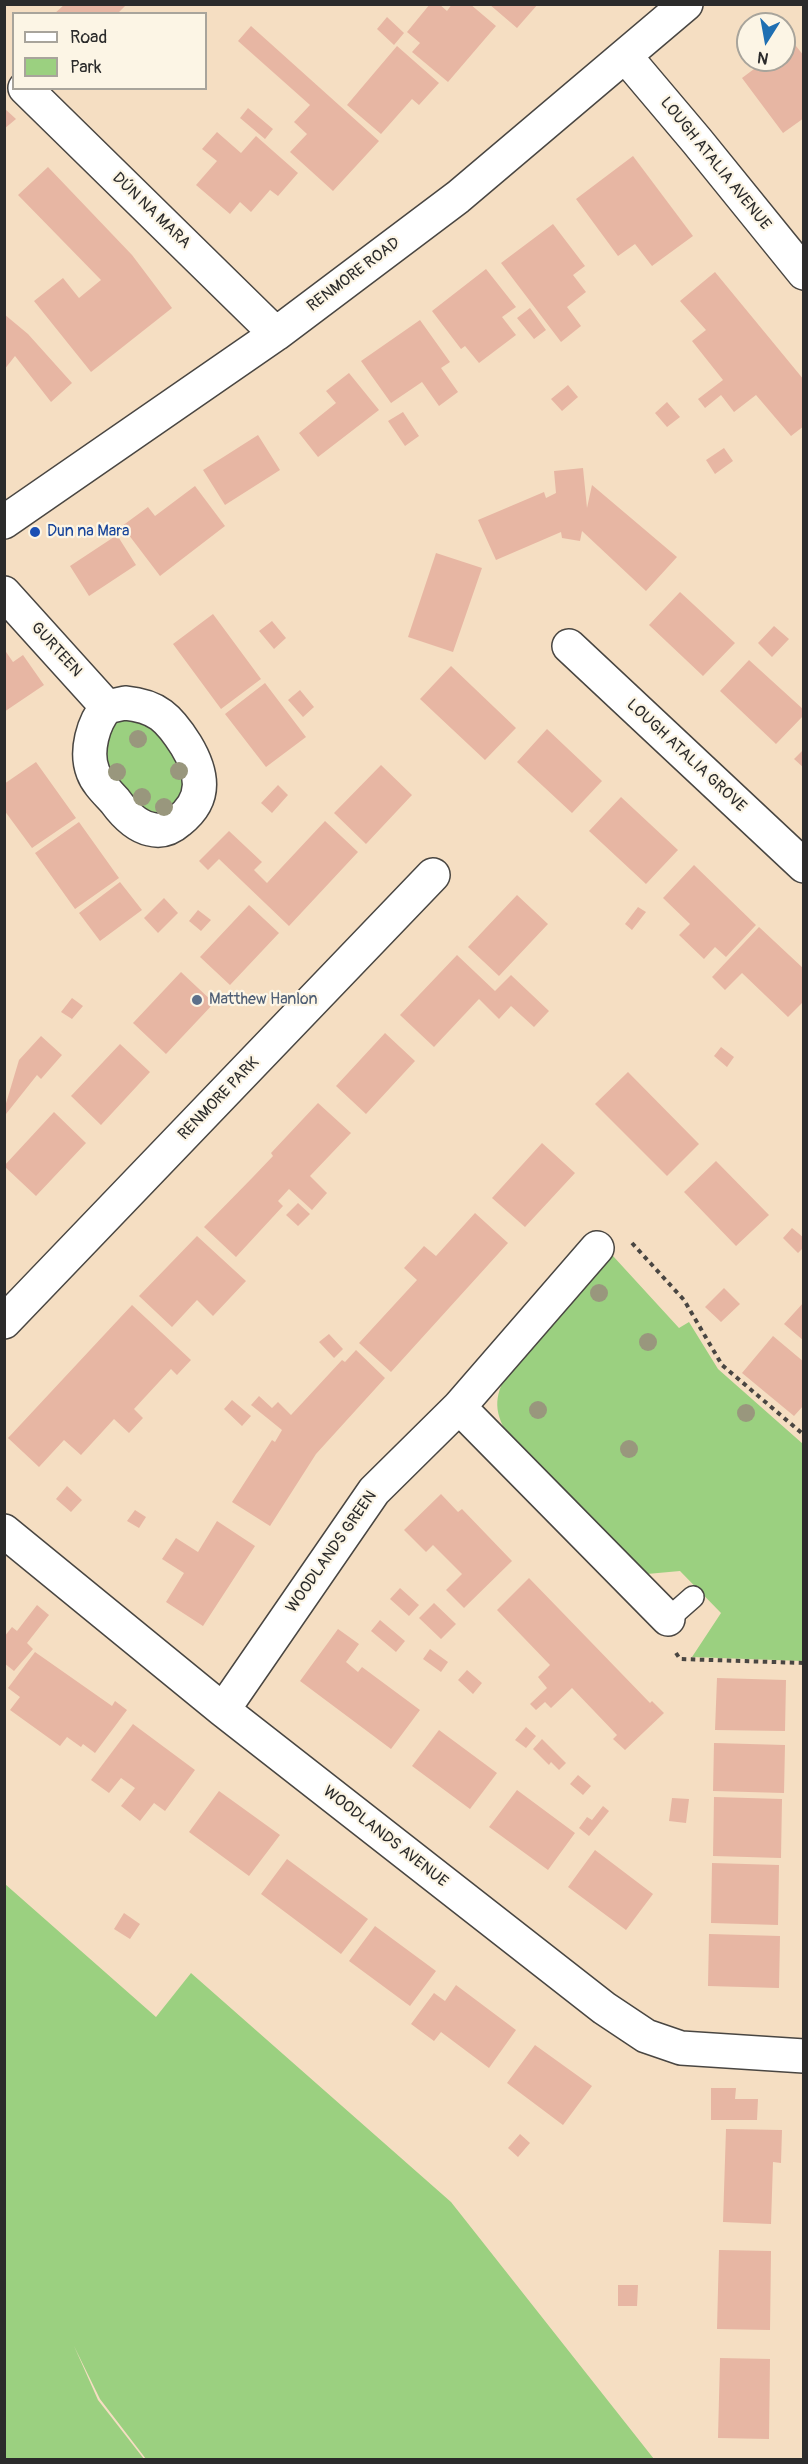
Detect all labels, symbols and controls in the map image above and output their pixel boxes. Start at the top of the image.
legend [12,12,207,90]
north arrow [736,12,796,72]
text: Road [70,26,107,49]
text: N [756,47,770,69]
text: Park [70,56,102,79]
street label: LOUGH ATALIA AVENUE [656,94,774,234]
street label: DÚN NA MARA [108,169,194,253]
street label: RENMORE ROAD [304,234,404,316]
place label: Dun na Mara [47,522,129,542]
marker: Dun na Mara [28,525,42,539]
street label: GURTEEN [26,619,86,681]
street label: LOUGH ATALIA GROVE [622,695,750,817]
place label: Matthew Hanlon [209,990,317,1010]
marker: Matthew Hanlon [190,993,204,1007]
street label: RENMORE PARK [175,1054,263,1144]
street label: WOODLANDS GREEN [283,1487,381,1617]
street label: WOODLANDS AVENUE [319,1782,451,1892]

